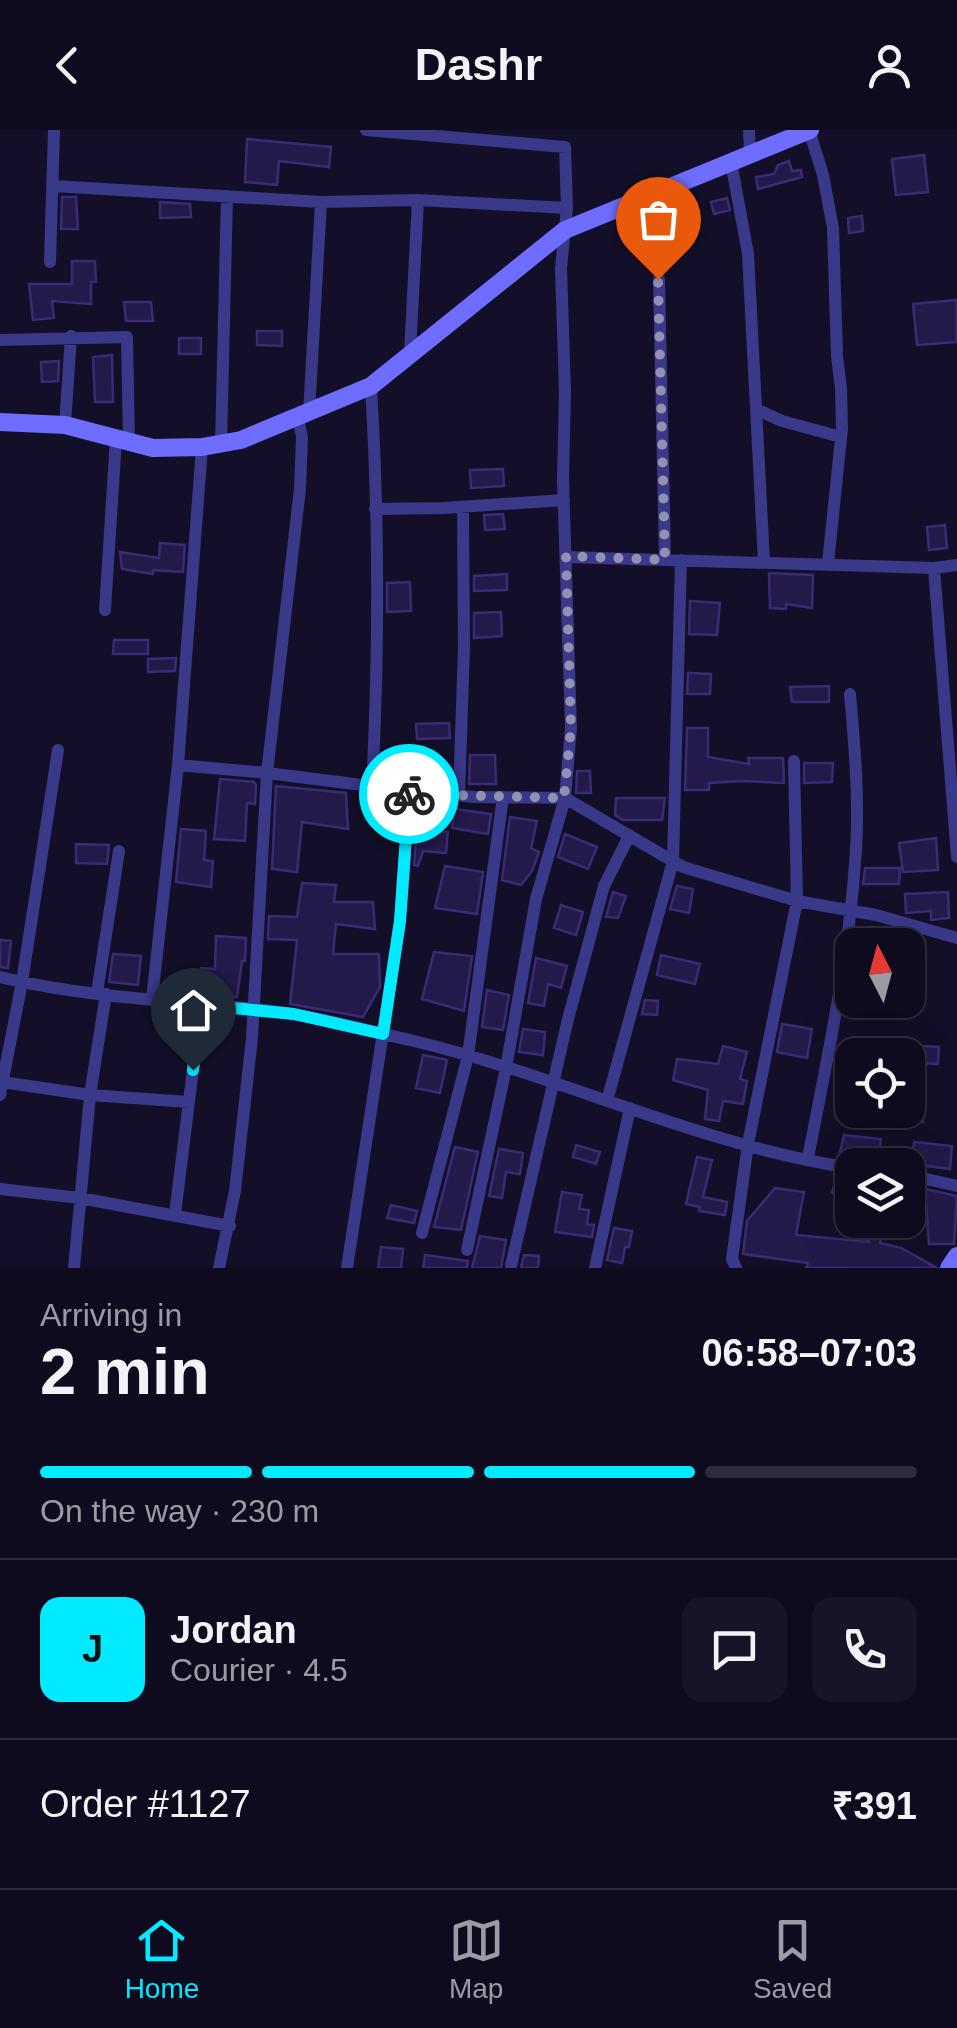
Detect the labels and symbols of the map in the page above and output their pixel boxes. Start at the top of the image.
pin [616,177,701,280]
courier [359,744,459,844]
north arrow [835,928,925,1018]
pin [151,968,236,1071]

